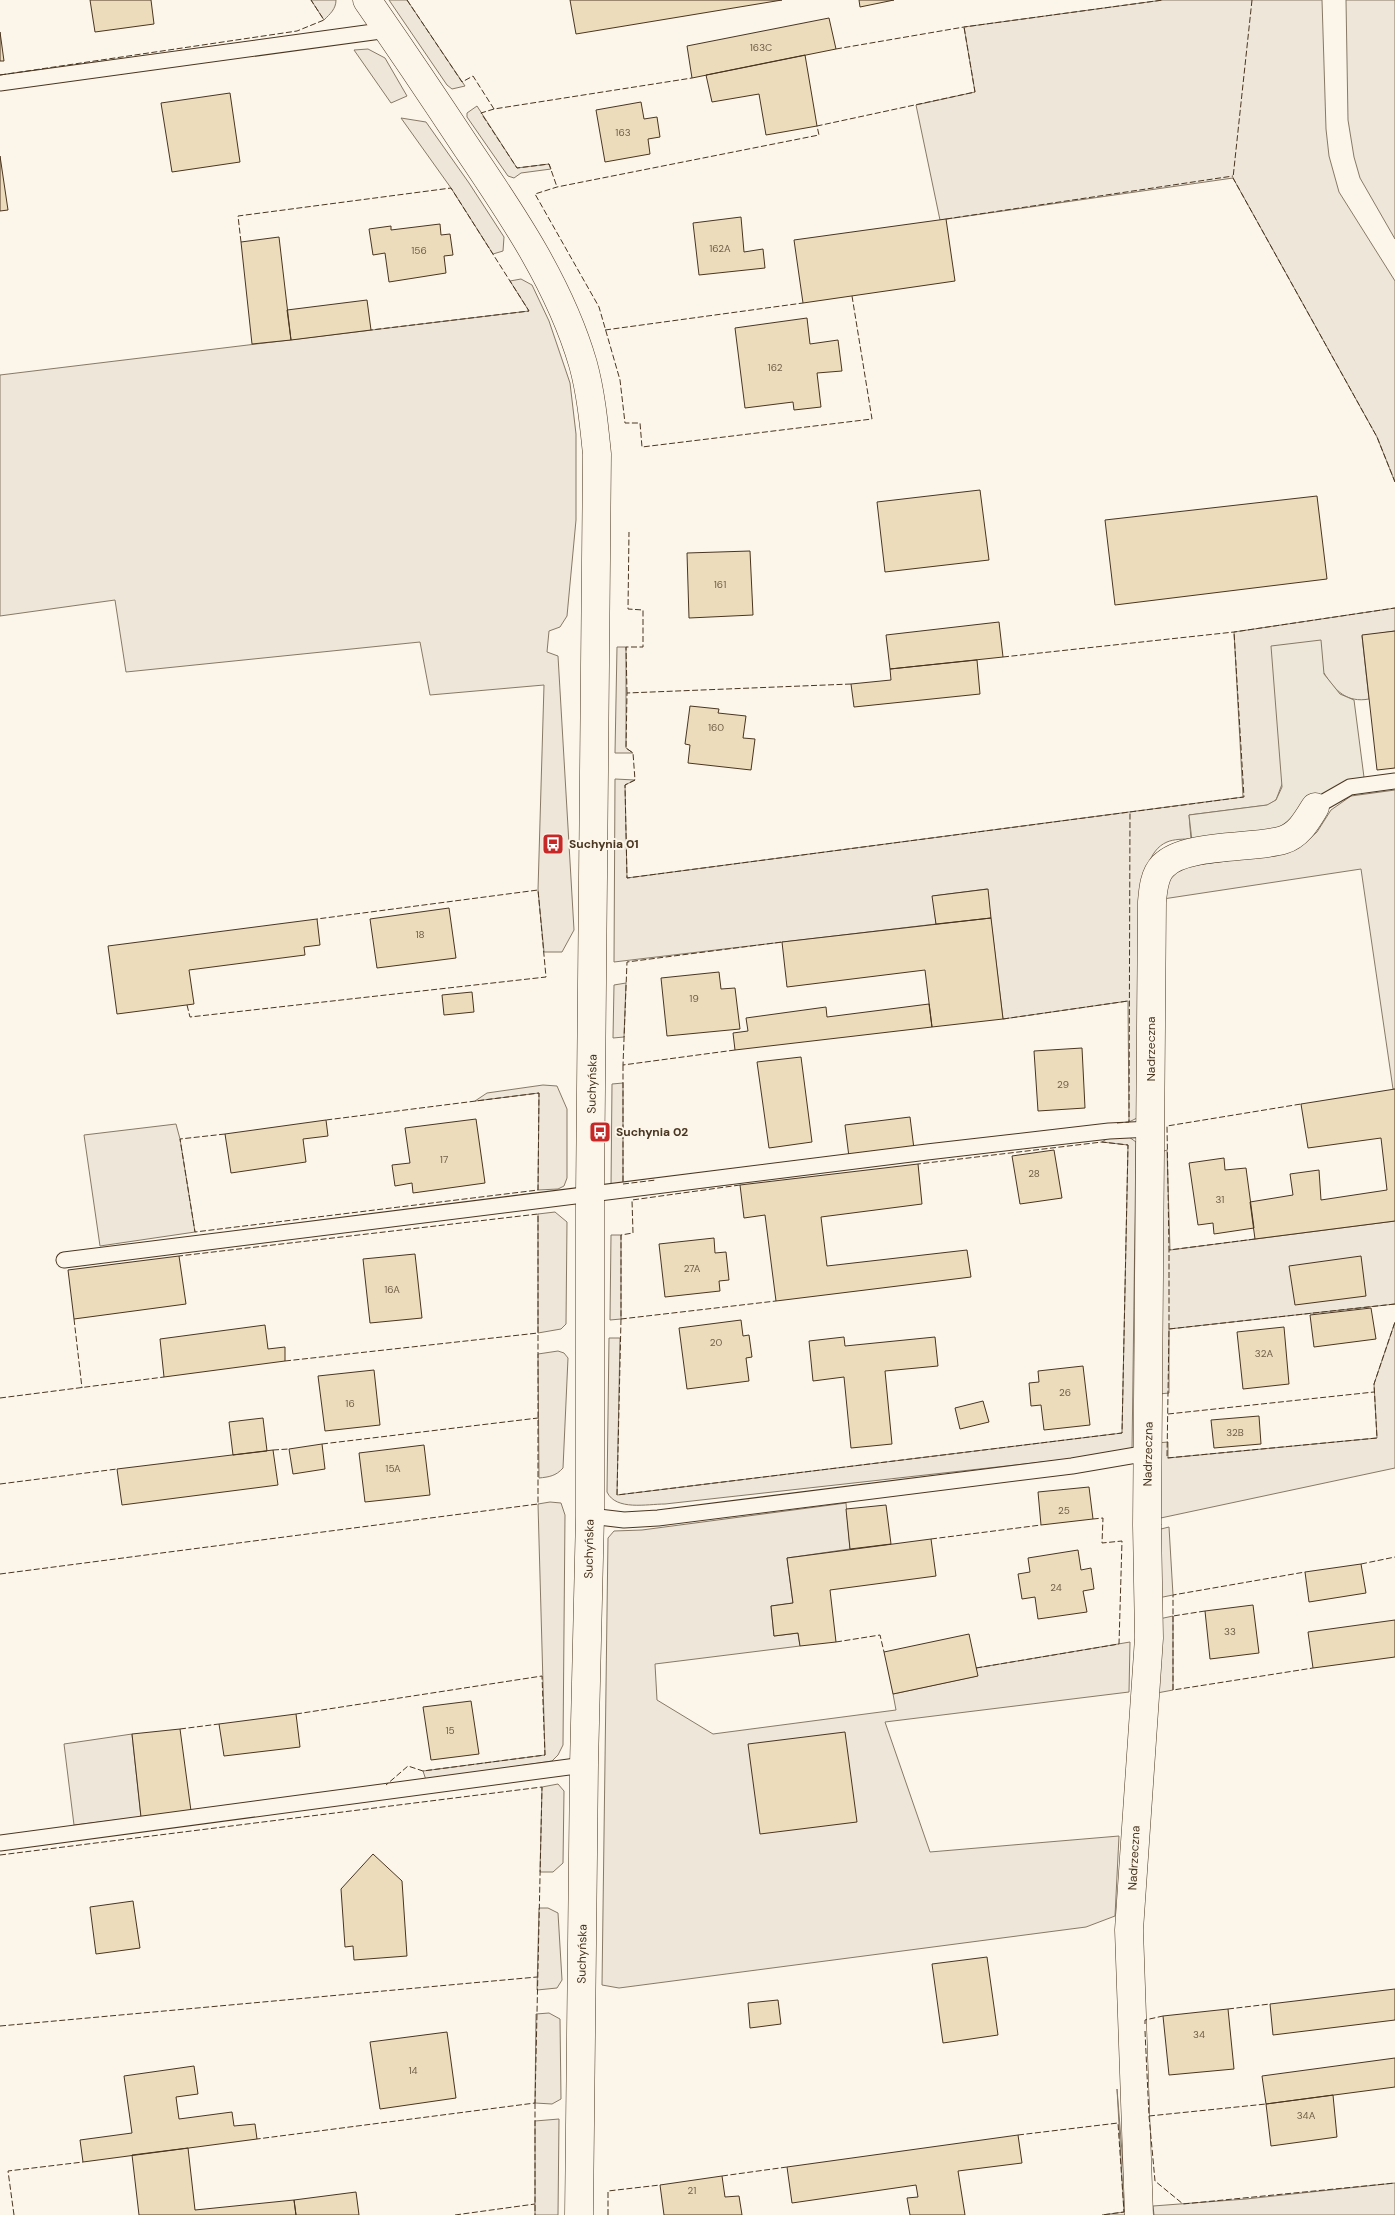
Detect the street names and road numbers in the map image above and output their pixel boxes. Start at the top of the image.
street label: Nadrzeczna [1143,1017,1159,1081]
street label: Suchyńska [583,1054,601,1114]
street label: Nadrzeczna [1139,1421,1157,1487]
street label: Suchyńska [580,1519,598,1579]
street label: Nadrzeczna [1124,1825,1144,1891]
street label: Suchyńska [573,1924,591,1984]

